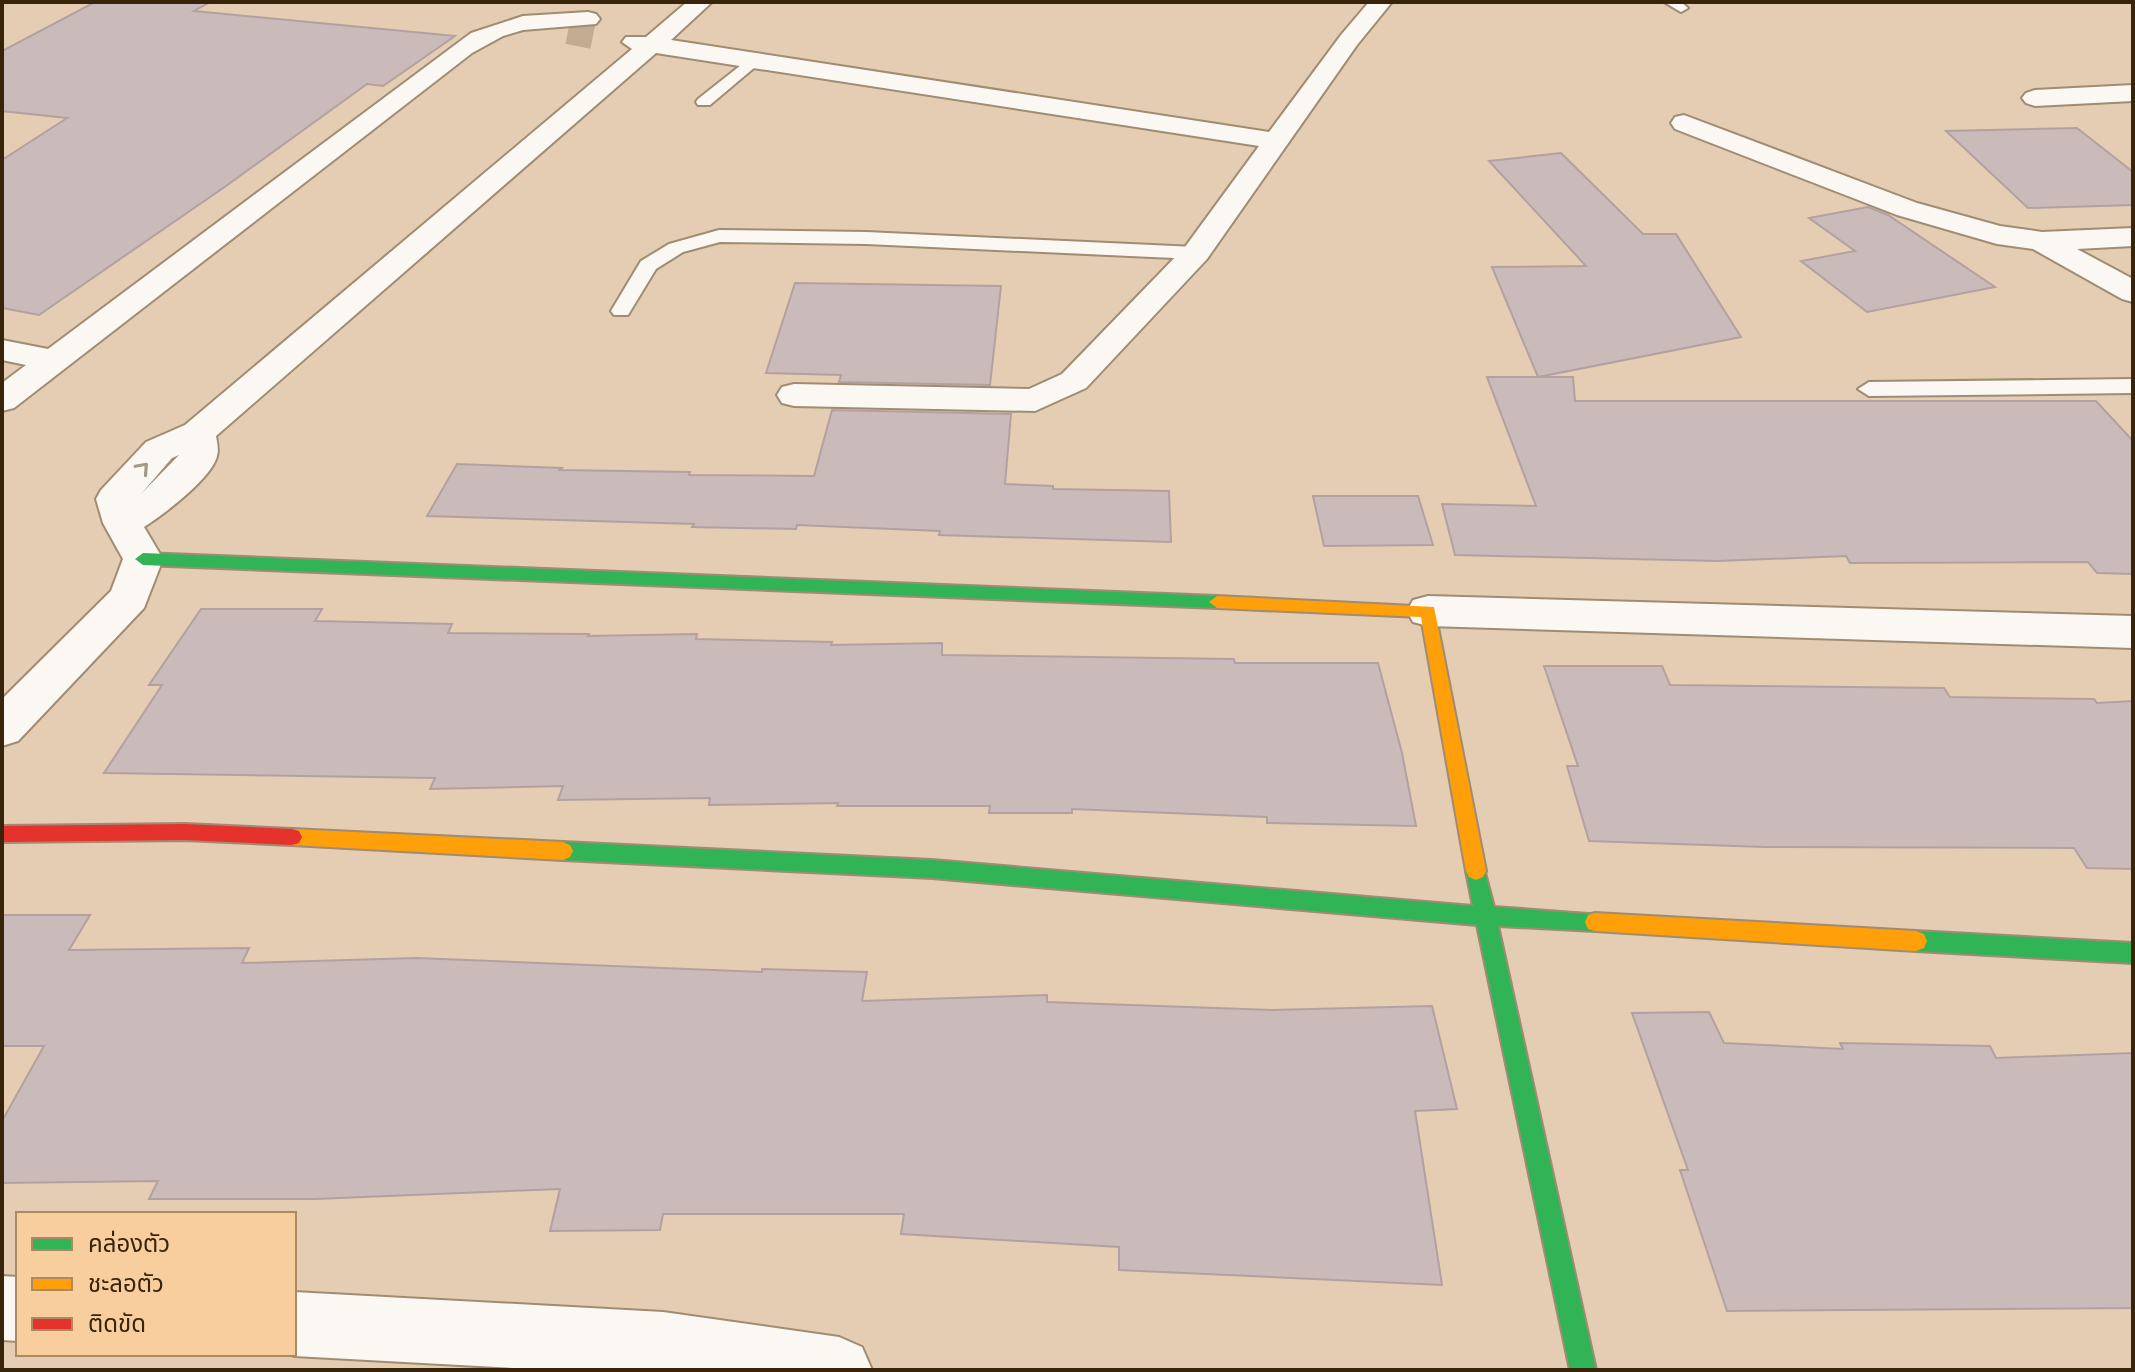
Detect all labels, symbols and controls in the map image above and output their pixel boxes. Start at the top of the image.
one-way arrow [134,463,148,477]
legend [16,1212,296,1356]
text: คล่องตัว [88,1228,170,1259]
text: ชะลอตัว [88,1268,164,1299]
text: ติดขัด [88,1308,146,1339]

